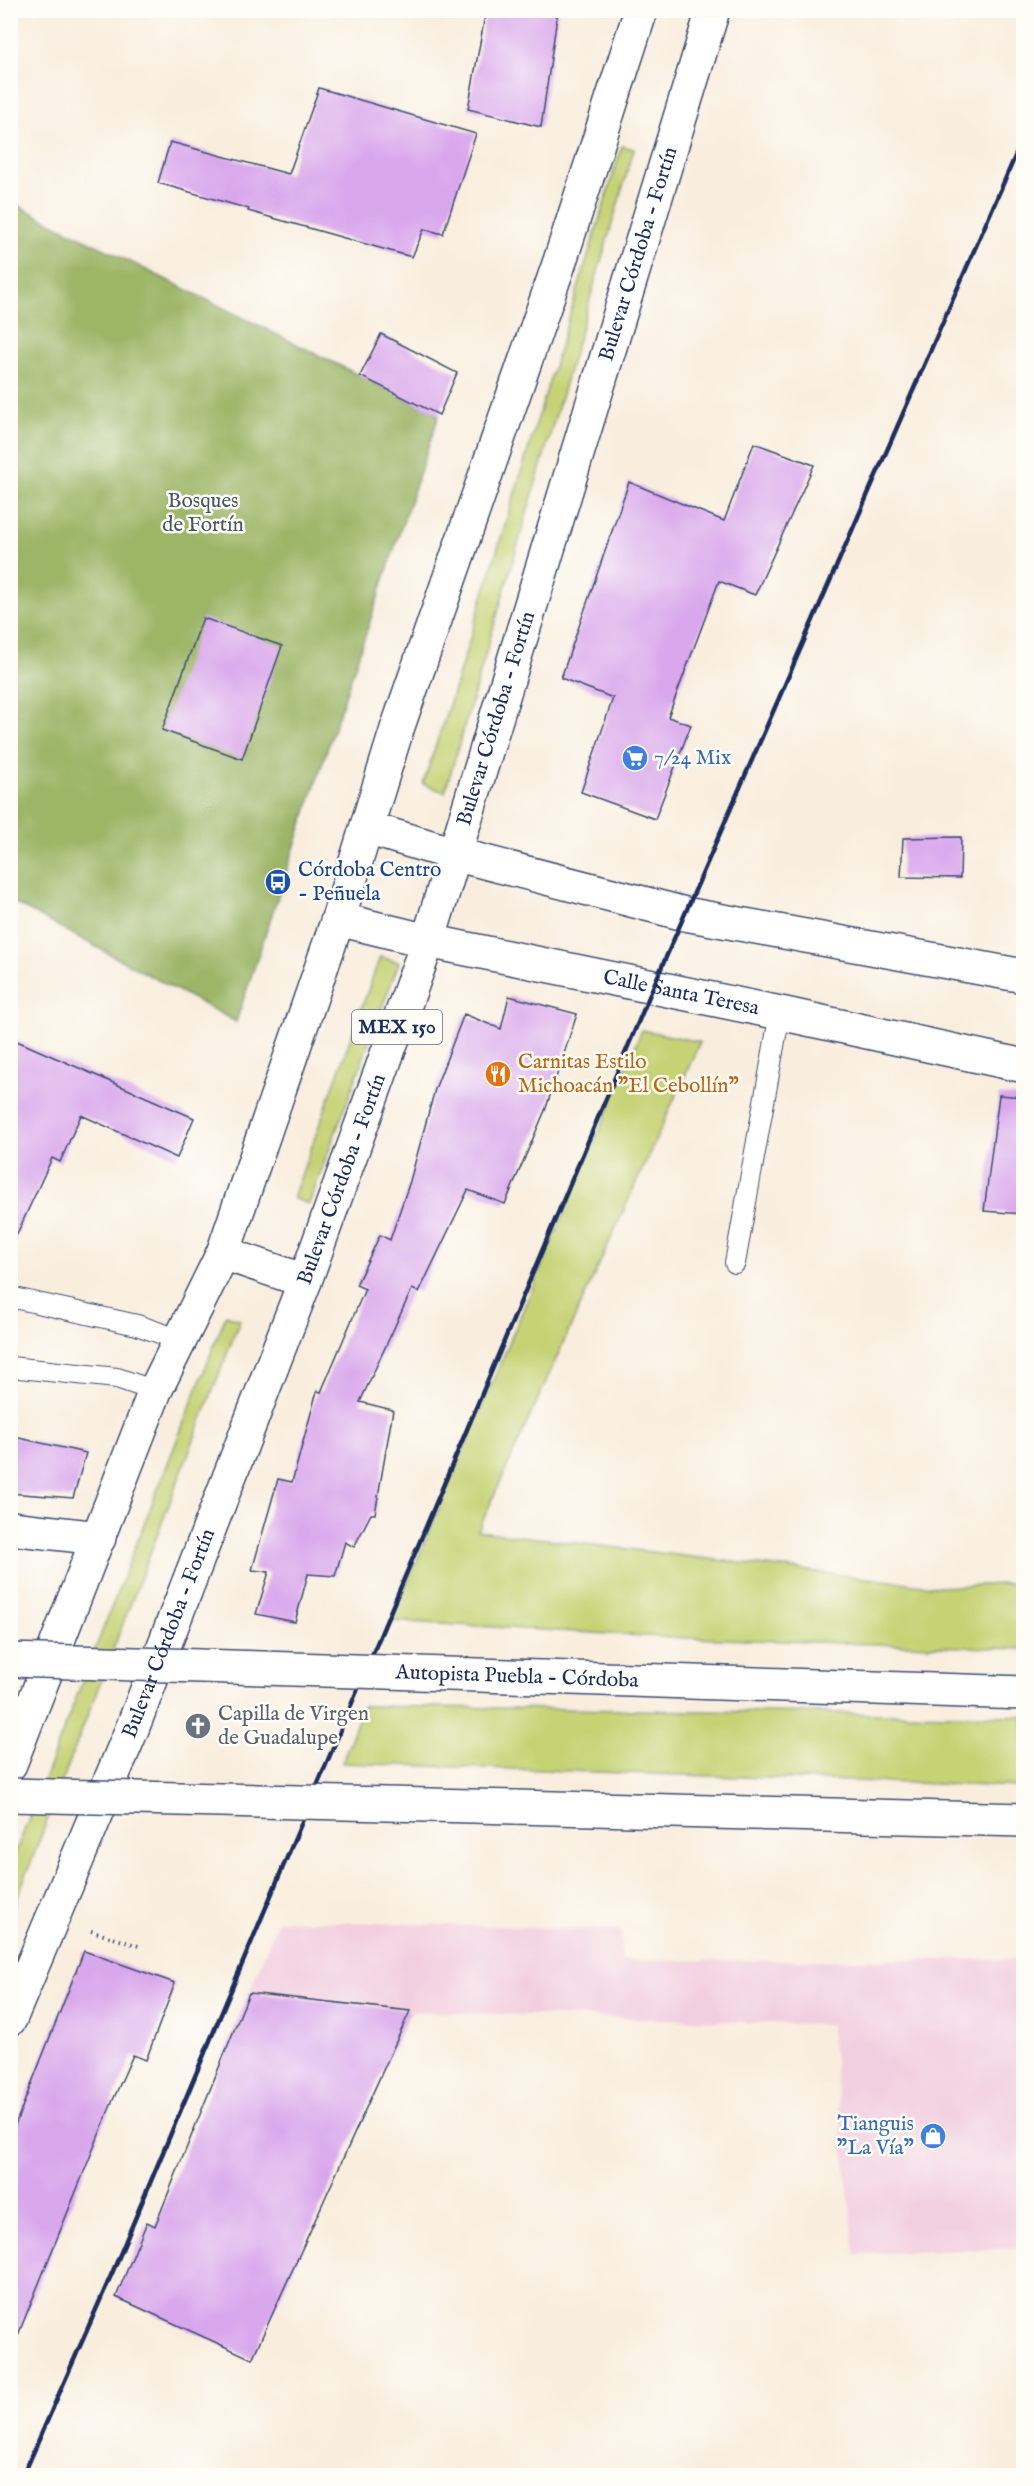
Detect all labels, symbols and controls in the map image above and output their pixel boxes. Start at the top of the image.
street label: Bulevar Córdoba - Fortín [593,143,684,364]
park label: Bosques de Fortín [162,488,244,539]
street label: Bulevar Córdoba - Fortín [451,608,542,829]
supermarket icon: 7/24 Mix [620,743,650,773]
place label: 7/24 Mix [654,745,731,772]
place label: Córdoba Centro - Peñuela [298,857,441,908]
bus stop icon: Córdoba Centro - Peñuela [263,867,293,897]
street label: Calle Santa Teresa [601,964,762,1022]
road number: MEX 150 [352,1010,442,1044]
place label: Carnitas Estilo Michoacán "El Cebollín" [518,1049,739,1100]
restaurant icon: Carnitas Estilo Michoacán "El Cebollín" [483,1059,513,1089]
street label: Bulevar Córdoba - Fortín [291,1070,392,1289]
street label: Bulevar Córdoba - Fortín [116,1525,222,1743]
street label: Autopista Puebla - Córdoba [394,1659,640,1695]
place label: Capilla de Virgen de Guadalupe [218,1701,369,1752]
church icon: Capilla de Virgen de Guadalupe [183,1711,213,1741]
place label: Tianguis "La Vía" [837,2111,914,2162]
shop icon: Tianguis "La Vía" [918,2121,948,2151]

